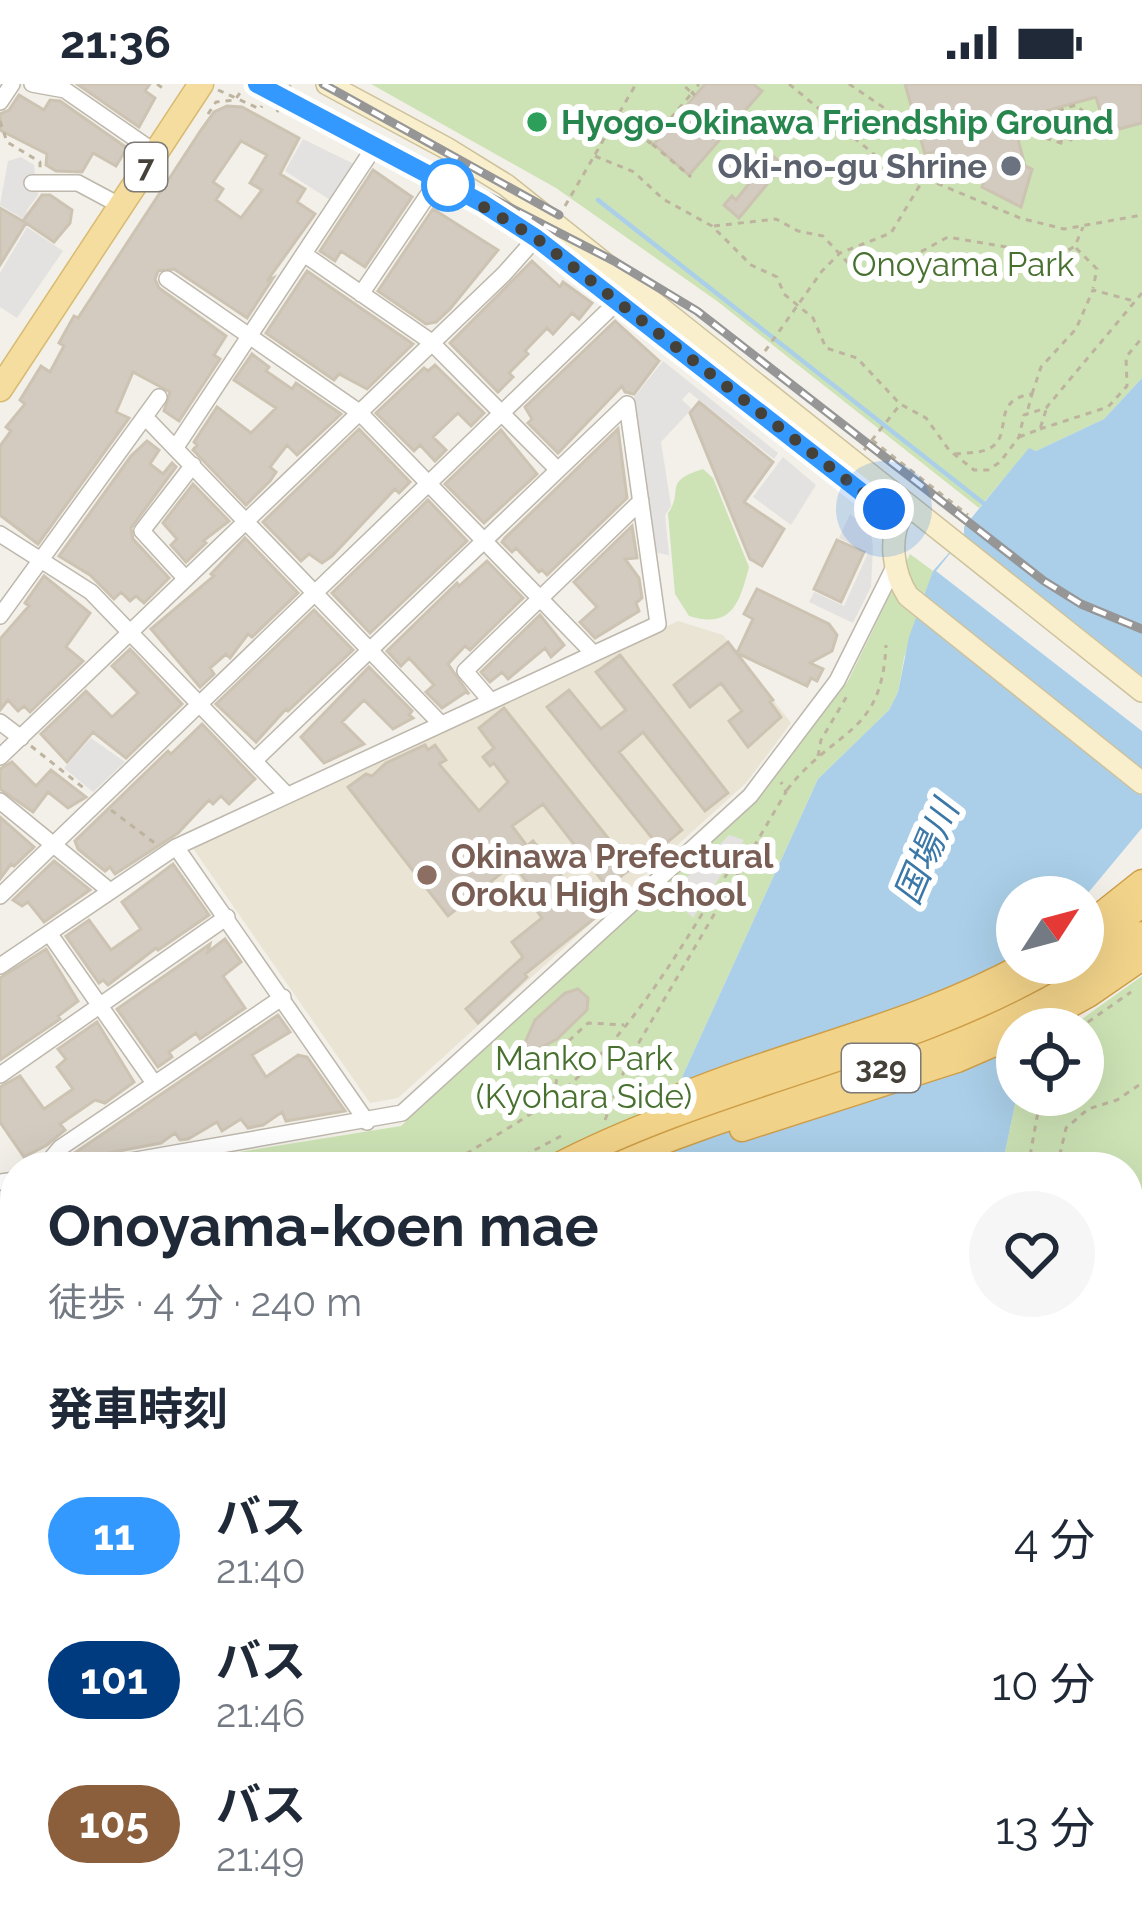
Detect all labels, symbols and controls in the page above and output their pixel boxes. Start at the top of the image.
text: 21:36 [60,16,171,69]
place label: Hyogo-Okinawa Friendship Ground [561,103,1114,142]
marker: Hyogo-Okinawa Friendship Ground [524,109,550,135]
road number: 7 [125,143,167,191]
place label: Oki-no-gu Shrine [717,147,987,186]
marker: Oki-no-gu Shrine [998,153,1024,179]
unlabelled marker [423,160,473,210]
park label: Onoyama Park [852,245,1075,284]
your location [854,479,914,539]
water label: 国場川 [886,790,968,910]
place label: Okinawa Prefectural Oroku High School [451,837,774,914]
marker: Okinawa Prefectural Oroku High School [414,862,440,888]
north arrow [996,876,1104,984]
map controls [996,876,1104,1116]
button: locate [996,1008,1104,1116]
park label: Manko Park (Kyohara Side) [476,1039,692,1116]
road number: 329 [842,1044,920,1092]
button: heart [969,1191,1095,1317]
text: Onoyama-koen mae [48,1192,599,1259]
text: 徒歩 · 4 分 · 240 m [48,1279,362,1325]
text: 発車時刻 [48,1383,228,1436]
text: バス [216,1491,306,1544]
text: 11 [93,1511,135,1560]
text: 4 分 [1014,1514,1095,1567]
text: 21:40 [216,1546,306,1592]
text: バス [216,1635,306,1688]
text: 101 [80,1655,148,1704]
text: 10 分 [992,1658,1095,1711]
text: 21:46 [216,1690,305,1736]
text: バス [216,1779,306,1832]
text: 105 [79,1799,149,1848]
text: 13 分 [995,1802,1095,1855]
text: 21:49 [216,1834,305,1880]

